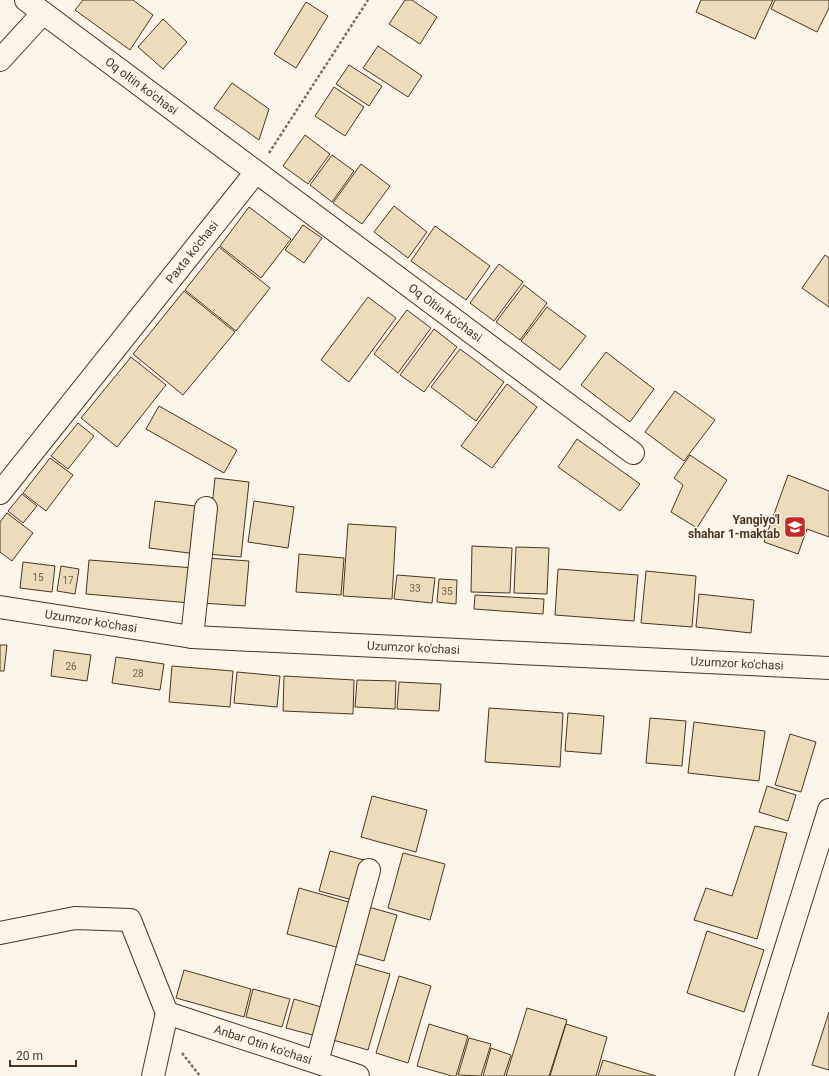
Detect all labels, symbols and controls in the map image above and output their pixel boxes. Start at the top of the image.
street label: Oq oltin ko'chasi [102,55,180,118]
street label: Paxta ko'chasi [163,218,221,286]
street label: Oq Oltin ko'chasi [406,281,485,345]
place label: Yangiyo'l shahar 1-maktab [688,513,780,541]
school or university icon: Yangiyo'l shahar 1-maktab [782,514,808,540]
house number: 15 [32,572,44,583]
house number: 17 [62,575,74,586]
house number: 33 [409,583,421,594]
house number: 35 [441,586,453,597]
street label: Uzumzor ko'chasi [44,607,138,635]
street label: Uzumzor ko'chasi [367,639,460,657]
street label: Uzumzor ko'chasi [690,654,784,673]
house number: 26 [65,661,77,672]
house number: 28 [132,668,144,679]
street label: Anbar Otin ko'chasi [212,1022,314,1067]
scale bar [10,1042,76,1068]
text: 20 m [16,1049,43,1063]

